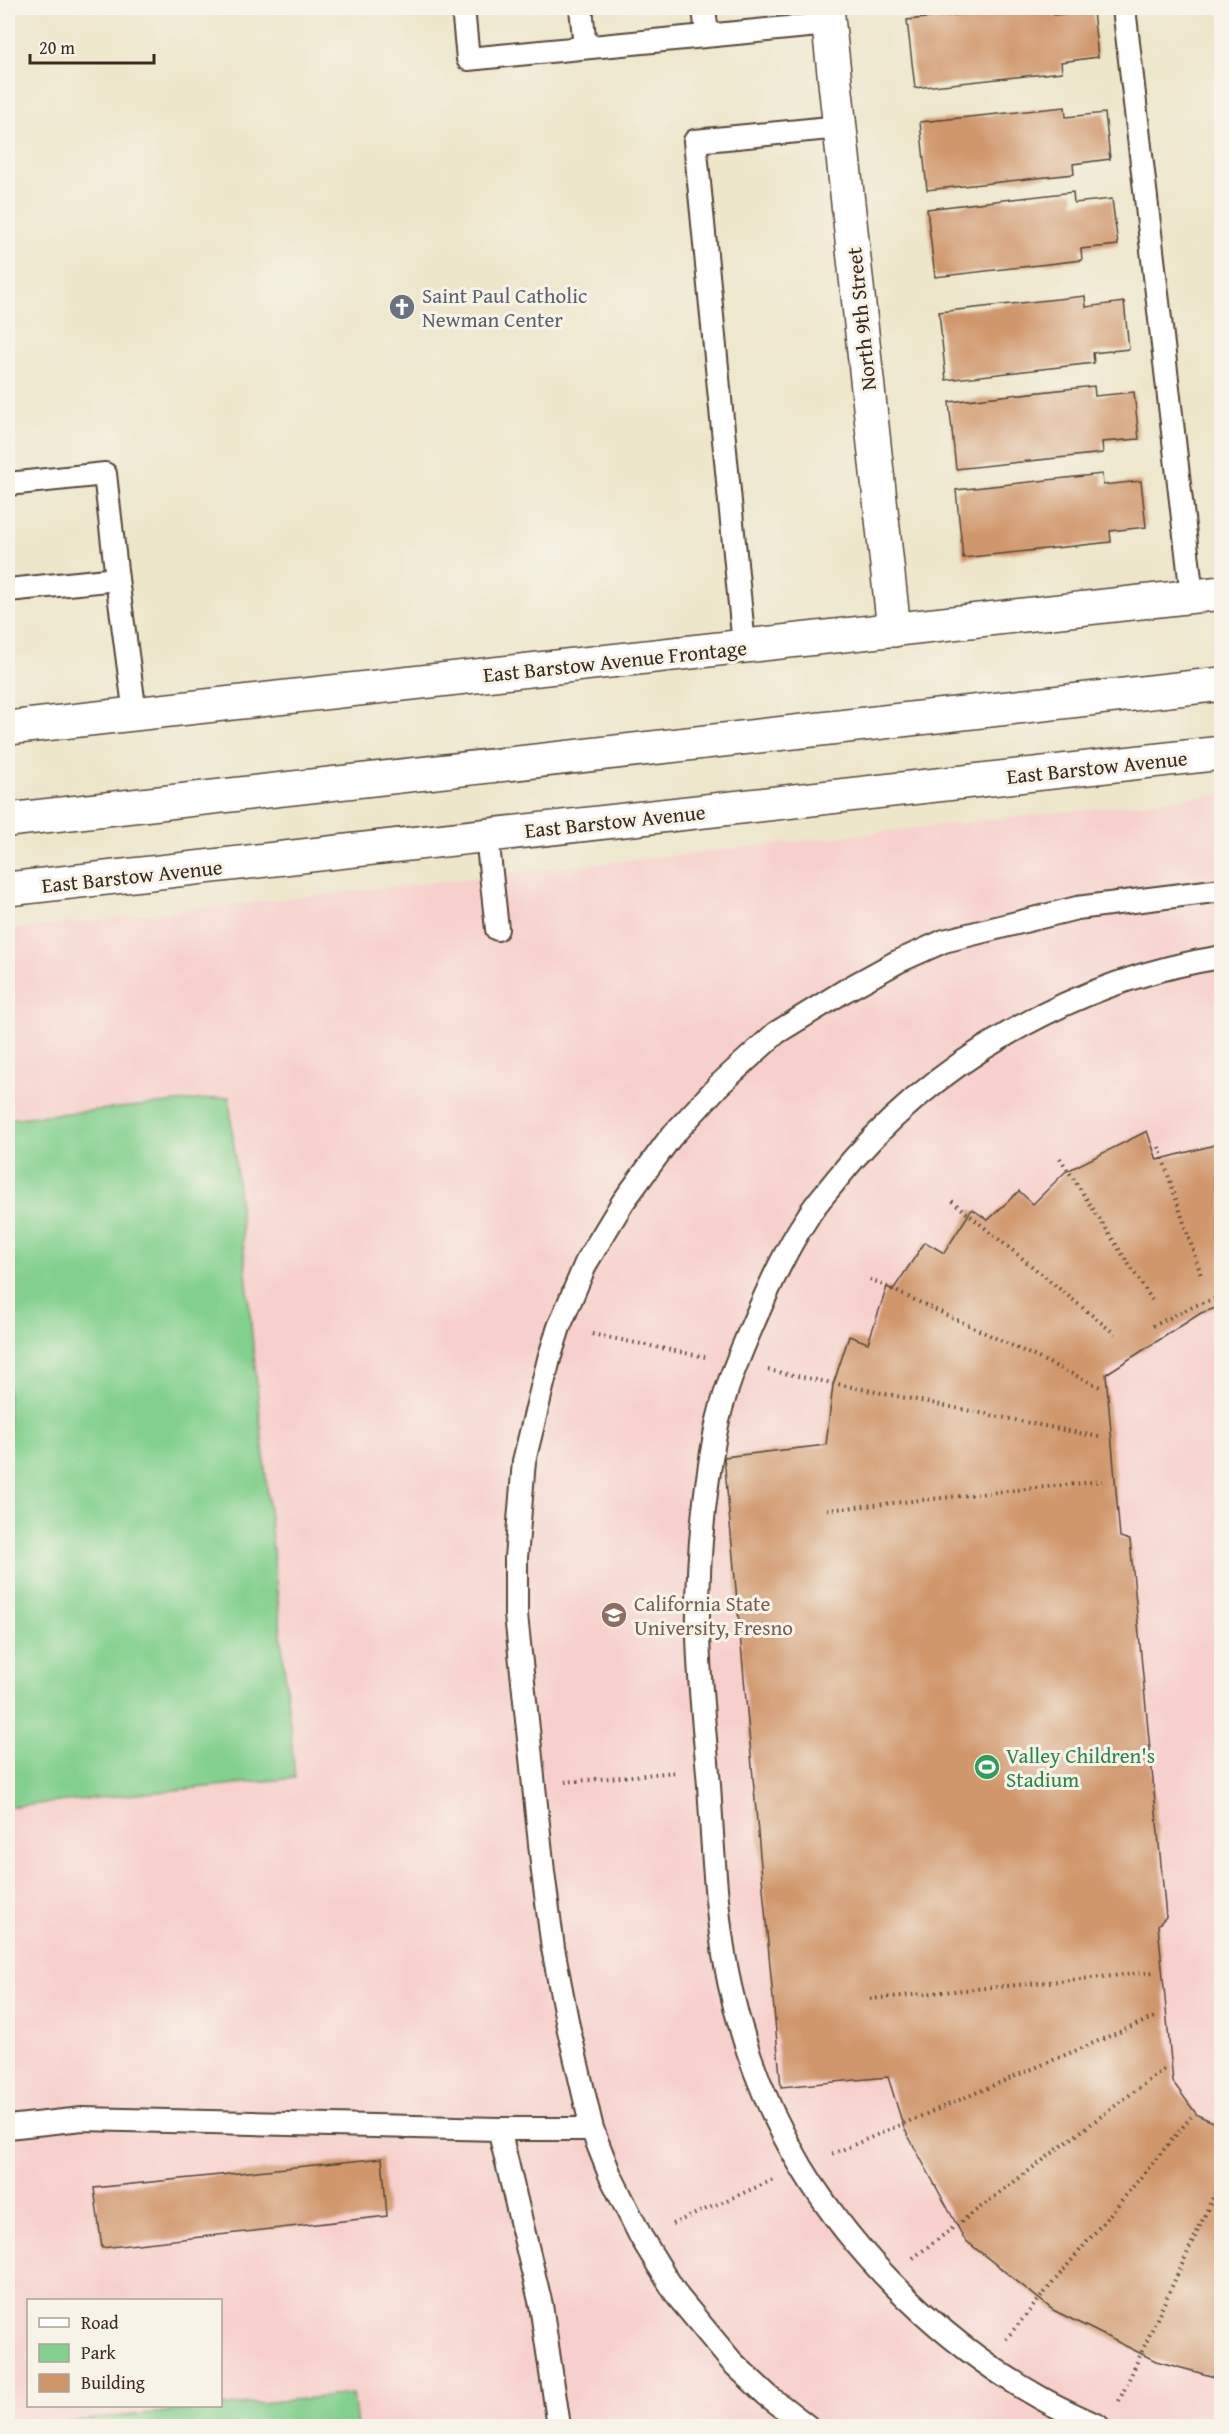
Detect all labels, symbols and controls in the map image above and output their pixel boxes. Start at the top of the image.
scale bar [30,27,154,65]
text: 20 m [39,34,75,61]
street label: North 9th Street [838,245,884,392]
place label: Saint Paul Catholic Newman Center [422,280,587,335]
church icon: Saint Paul Catholic Newman Center [387,292,417,322]
street label: East Barstow Avenue Frontage [482,632,749,690]
street label: East Barstow Avenue [1005,742,1189,792]
street label: East Barstow Avenue [523,796,707,846]
street label: East Barstow Avenue [40,851,224,901]
place label: California State University, Fresno [634,1588,793,1643]
school or university icon: California State University, Fresno [599,1600,629,1630]
place label: Valley Children's Stadium [1006,1740,1155,1795]
sports icon: Valley Children's Stadium [972,1752,1002,1782]
legend [27,2299,222,2407]
text: Road [81,2309,119,2336]
text: Park [81,2339,117,2366]
text: Building [81,2369,145,2396]

